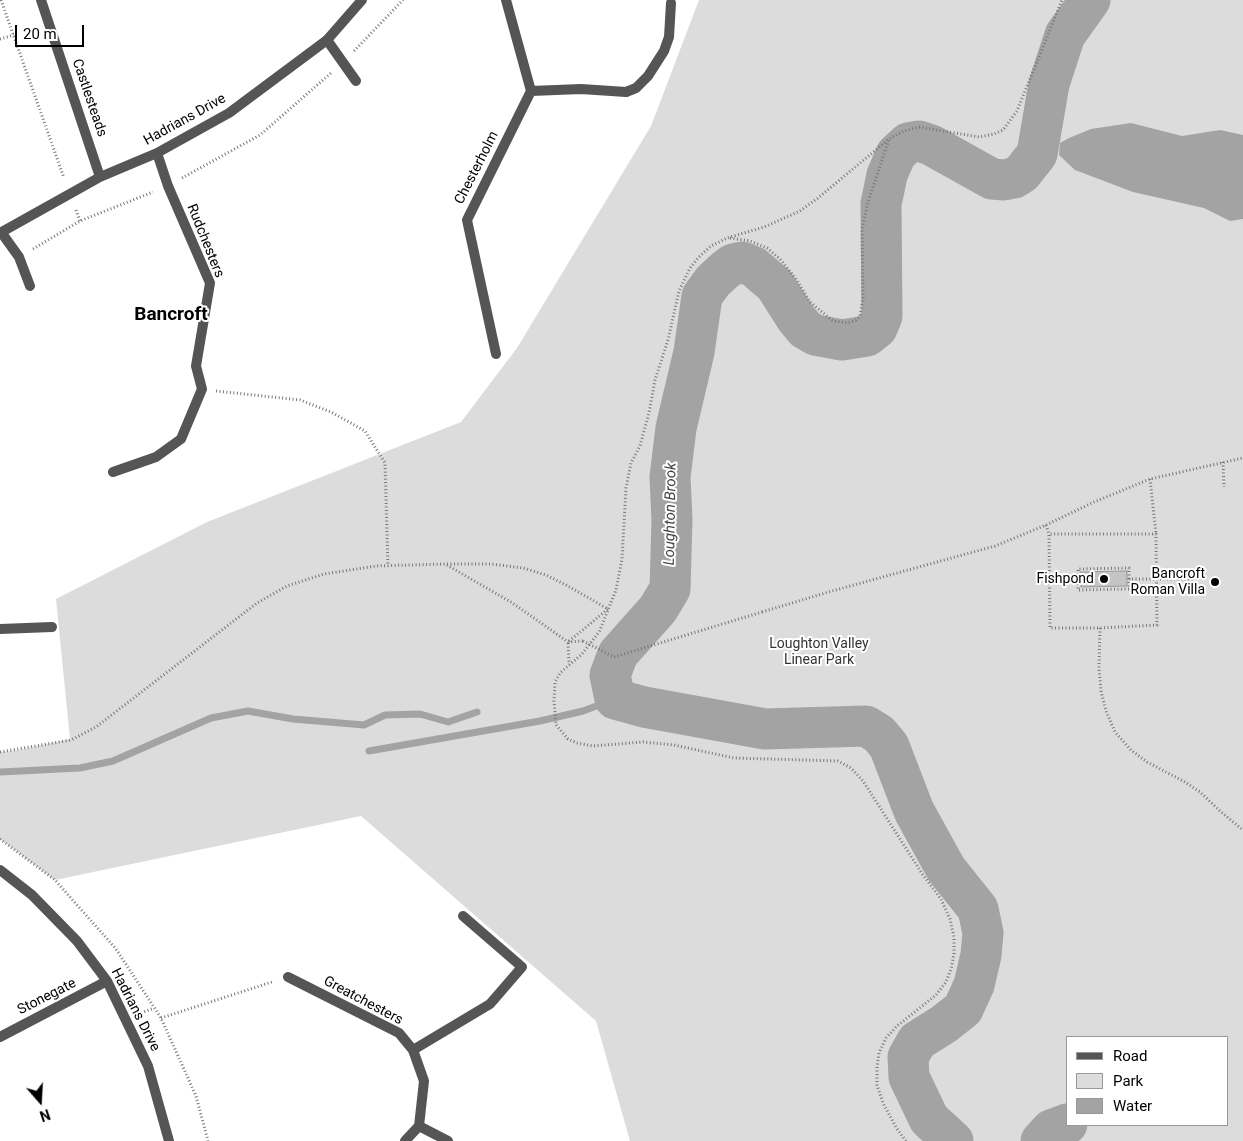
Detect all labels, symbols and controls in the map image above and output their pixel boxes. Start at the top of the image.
scale bar [18,15,86,47]
text: 20 m [23,25,57,43]
street label: Castlesteads [68,57,110,139]
street label: Hadrians Drive [141,91,229,149]
street label: Chesterholm [451,129,503,207]
street label: Rudchesters [183,202,227,280]
district label: Bancroft [134,304,208,326]
water label: Loughton Brook [661,462,681,566]
place label: Bancroft Roman Villa [1131,566,1205,598]
place label: Fishpond [1036,571,1094,587]
marker: Fishpond [1098,573,1110,585]
marker: Bancroft Roman Villa [1209,576,1221,588]
park label: Loughton Valley Linear Park [769,636,869,669]
street label: Hadrians Drive [107,966,163,1054]
street label: Greatchesters [320,973,406,1029]
street label: Stonegate [15,975,79,1019]
legend [1066,1036,1228,1126]
text: Road [1113,1047,1147,1065]
text: Park [1113,1072,1143,1090]
north arrow [15,1076,65,1126]
text: Water [1113,1097,1152,1115]
text: N [38,1106,52,1124]

